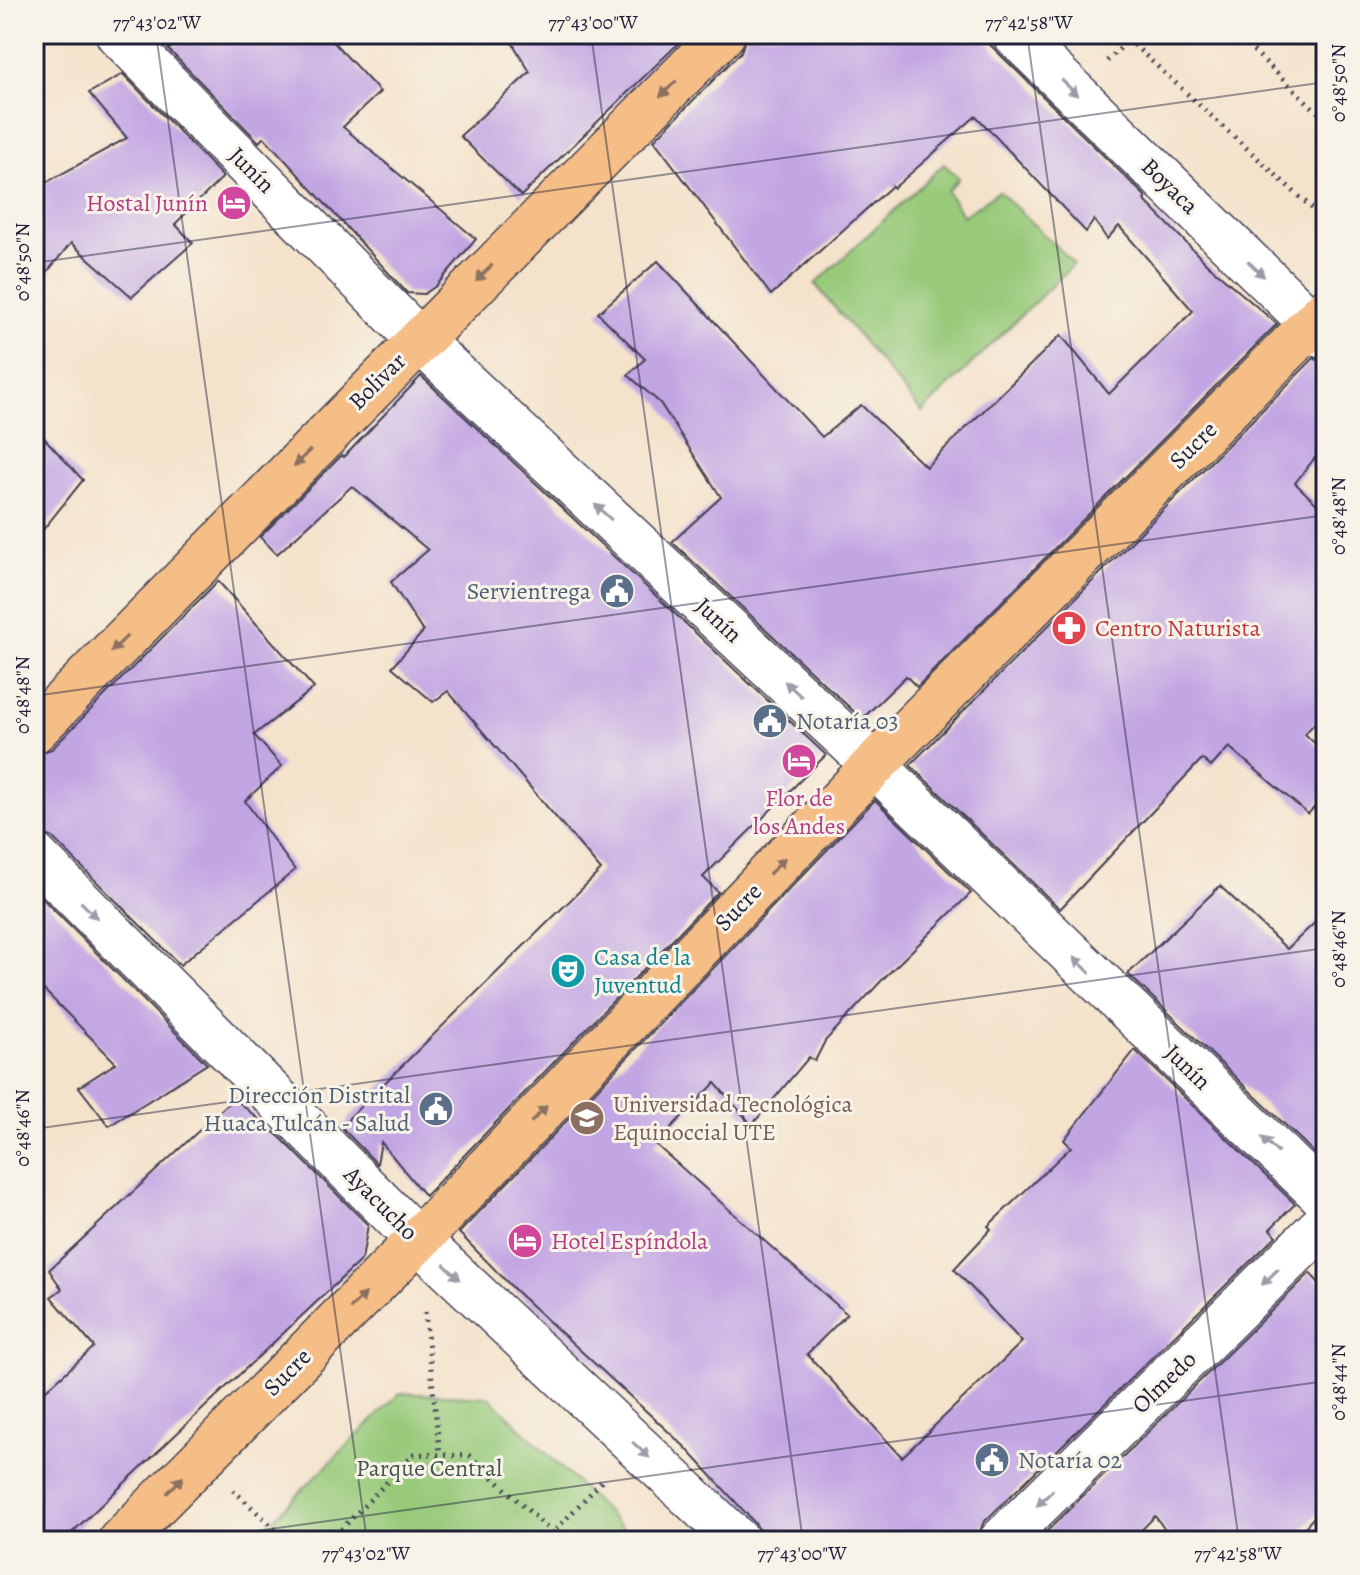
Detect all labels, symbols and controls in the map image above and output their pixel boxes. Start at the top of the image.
text: 77°43'02"W [113,9,202,36]
text: 77°43'00"W [548,9,638,36]
text: 77°42'58"W [985,9,1073,36]
text: 0°48'50"N [1325,44,1352,122]
one-way arrow [659,79,678,98]
one-way arrow [1060,79,1079,97]
street label: Junín [222,140,282,200]
street label: Boyaca [1134,151,1206,222]
hotel icon: Hostal Junín [215,184,253,222]
place label: Hostal Junín [86,187,208,219]
text: 0°48'50"N [9,223,36,301]
one-way arrow [1246,260,1265,278]
one-way arrow [476,263,494,282]
street label: Bolivar [341,345,413,417]
street label: Sucre [1162,414,1224,476]
one-way arrow [293,448,311,467]
text: 0°48'48"N [1325,477,1352,555]
one-way arrow [594,503,613,521]
public building icon: Servientrega [598,572,636,610]
place label: Servientrega [467,575,592,607]
street label: Junín [689,590,749,650]
pharmacy icon: Centro Naturista [1050,609,1088,647]
place label: Centro Naturista [1095,612,1261,644]
one-way arrow [111,634,129,653]
text: 0°48'48"N [9,656,36,734]
one-way arrow [784,680,803,699]
public building icon: Notaría 03 [751,702,789,740]
place label: Notaría 03 [796,705,899,737]
hotel icon: Flor de los Andes [780,742,818,780]
place label: Flor de los Andes [753,782,845,842]
one-way arrow [767,857,786,876]
street label: Sucre [707,876,769,938]
one-way arrow [79,901,98,919]
text: 0°48'46"N [1325,910,1352,988]
place label: Casa de la Juventud [594,941,692,1001]
theatre icon: Casa de la Juventud [549,952,587,990]
one-way arrow [1073,956,1092,974]
street label: Junín [1158,1037,1218,1097]
place label: Dirección Distrital Huaca Tulcán - Salud [204,1079,410,1139]
place label: Universidad Tecnológica Equinoccial UTE [613,1088,853,1148]
text: 0°48'46"N [9,1089,36,1167]
public building icon: Dirección Distrital Huaca Tulcán - Salud [417,1090,455,1128]
school or university icon: Universidad Tecnológica Equinoccial UTE [568,1099,606,1137]
one-way arrow [529,1105,547,1124]
one-way arrow [1261,1137,1280,1155]
street label: Ayacucho [336,1158,425,1247]
hotel icon: Hotel Espíndola [506,1222,544,1260]
place label: Hotel Espíndola [551,1225,709,1257]
one-way arrow [442,1262,461,1280]
one-way arrow [1261,1267,1280,1286]
one-way arrow [348,1292,367,1310]
street label: Sucre [256,1341,318,1403]
street label: Olmedo [1125,1343,1203,1421]
text: 0°48'44"N [1325,1343,1352,1421]
one-way arrow [631,1440,650,1459]
public building icon: Notaría 02 [973,1441,1011,1479]
place label: Notaría 02 [1018,1444,1122,1476]
park label: Parque Central [356,1452,502,1484]
one-way arrow [165,1476,184,1495]
one-way arrow [1036,1489,1055,1507]
text: 77°43'02"W [322,1540,411,1567]
text: 77°43'00"W [757,1540,847,1567]
text: 77°42'58"W [1194,1540,1282,1567]

